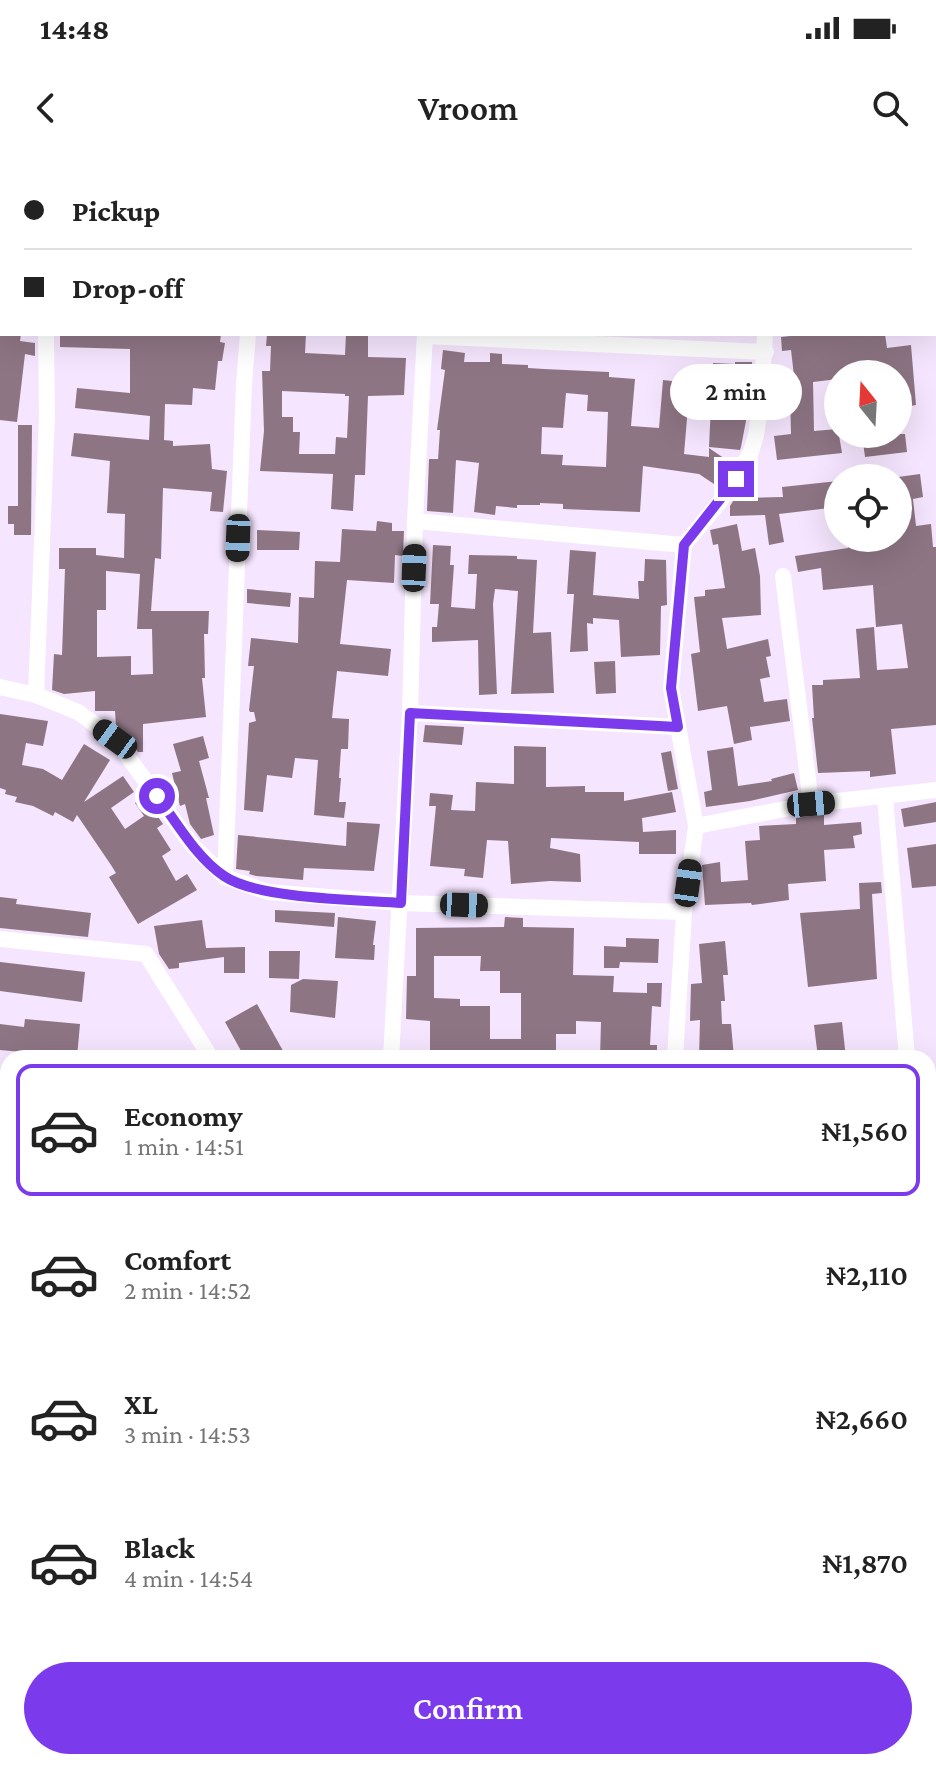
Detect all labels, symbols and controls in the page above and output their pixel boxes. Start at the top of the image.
text: 14:48 [40,12,109,45]
icon: back [24,86,68,130]
icon: search [868,86,912,130]
text: Vroom [418,88,518,128]
text: Pickup [72,194,160,227]
text: Drop-off [72,271,183,304]
north arrow [824,360,912,448]
map controls [824,360,912,552]
callout: 2 min [670,363,802,419]
text: 2 min [705,377,767,406]
route end [718,461,754,497]
button: locate [824,464,912,552]
car [225,514,251,562]
car [401,544,427,592]
car [89,715,141,763]
route start [139,778,175,814]
car [786,790,836,818]
car [673,858,703,908]
car [440,892,488,918]
icon: car [28,1094,100,1166]
text: Economy [124,1099,243,1132]
text: ₦1,560 [821,1114,908,1147]
text: 1 min · 14:51 [124,1132,244,1161]
icon: car [28,1238,100,1310]
text: Comfort [124,1243,231,1276]
text: ₦2,110 [826,1258,908,1291]
text: 2 min · 14:52 [124,1276,251,1305]
icon: car [28,1382,100,1454]
text: XL [124,1387,158,1420]
text: ₦2,660 [816,1402,908,1435]
text: 3 min · 14:53 [124,1420,251,1449]
icon: car [28,1526,100,1598]
text: Black [124,1531,195,1564]
text: ₦1,870 [822,1546,908,1579]
text: 4 min · 14:54 [124,1564,253,1593]
button: Confirm [24,1662,912,1754]

